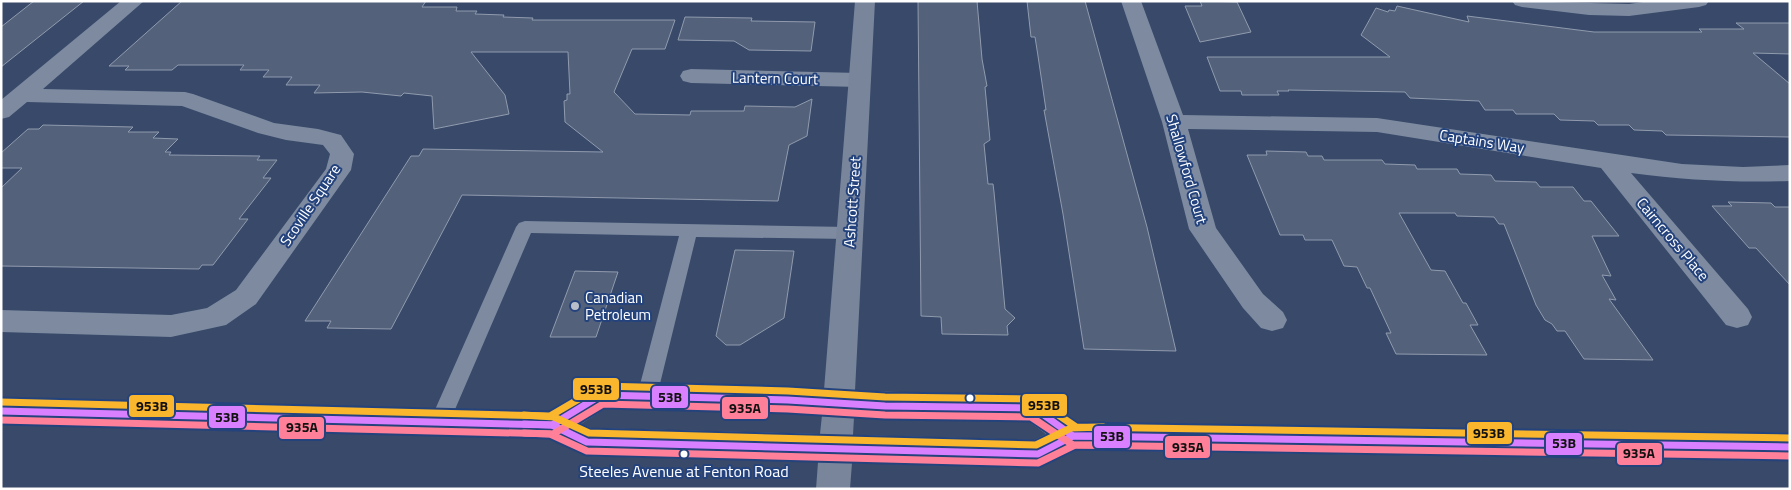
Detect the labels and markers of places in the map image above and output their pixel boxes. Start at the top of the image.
place label: Canadian Petroleum [585,286,651,326]
marker: Canadian Petroleum [569,300,581,312]
unlabelled marker [965,393,975,403]
marker: Steeles Avenue at Fenton Road [679,449,689,459]
place label: Steeles Avenue at Fenton Road [579,459,789,483]

